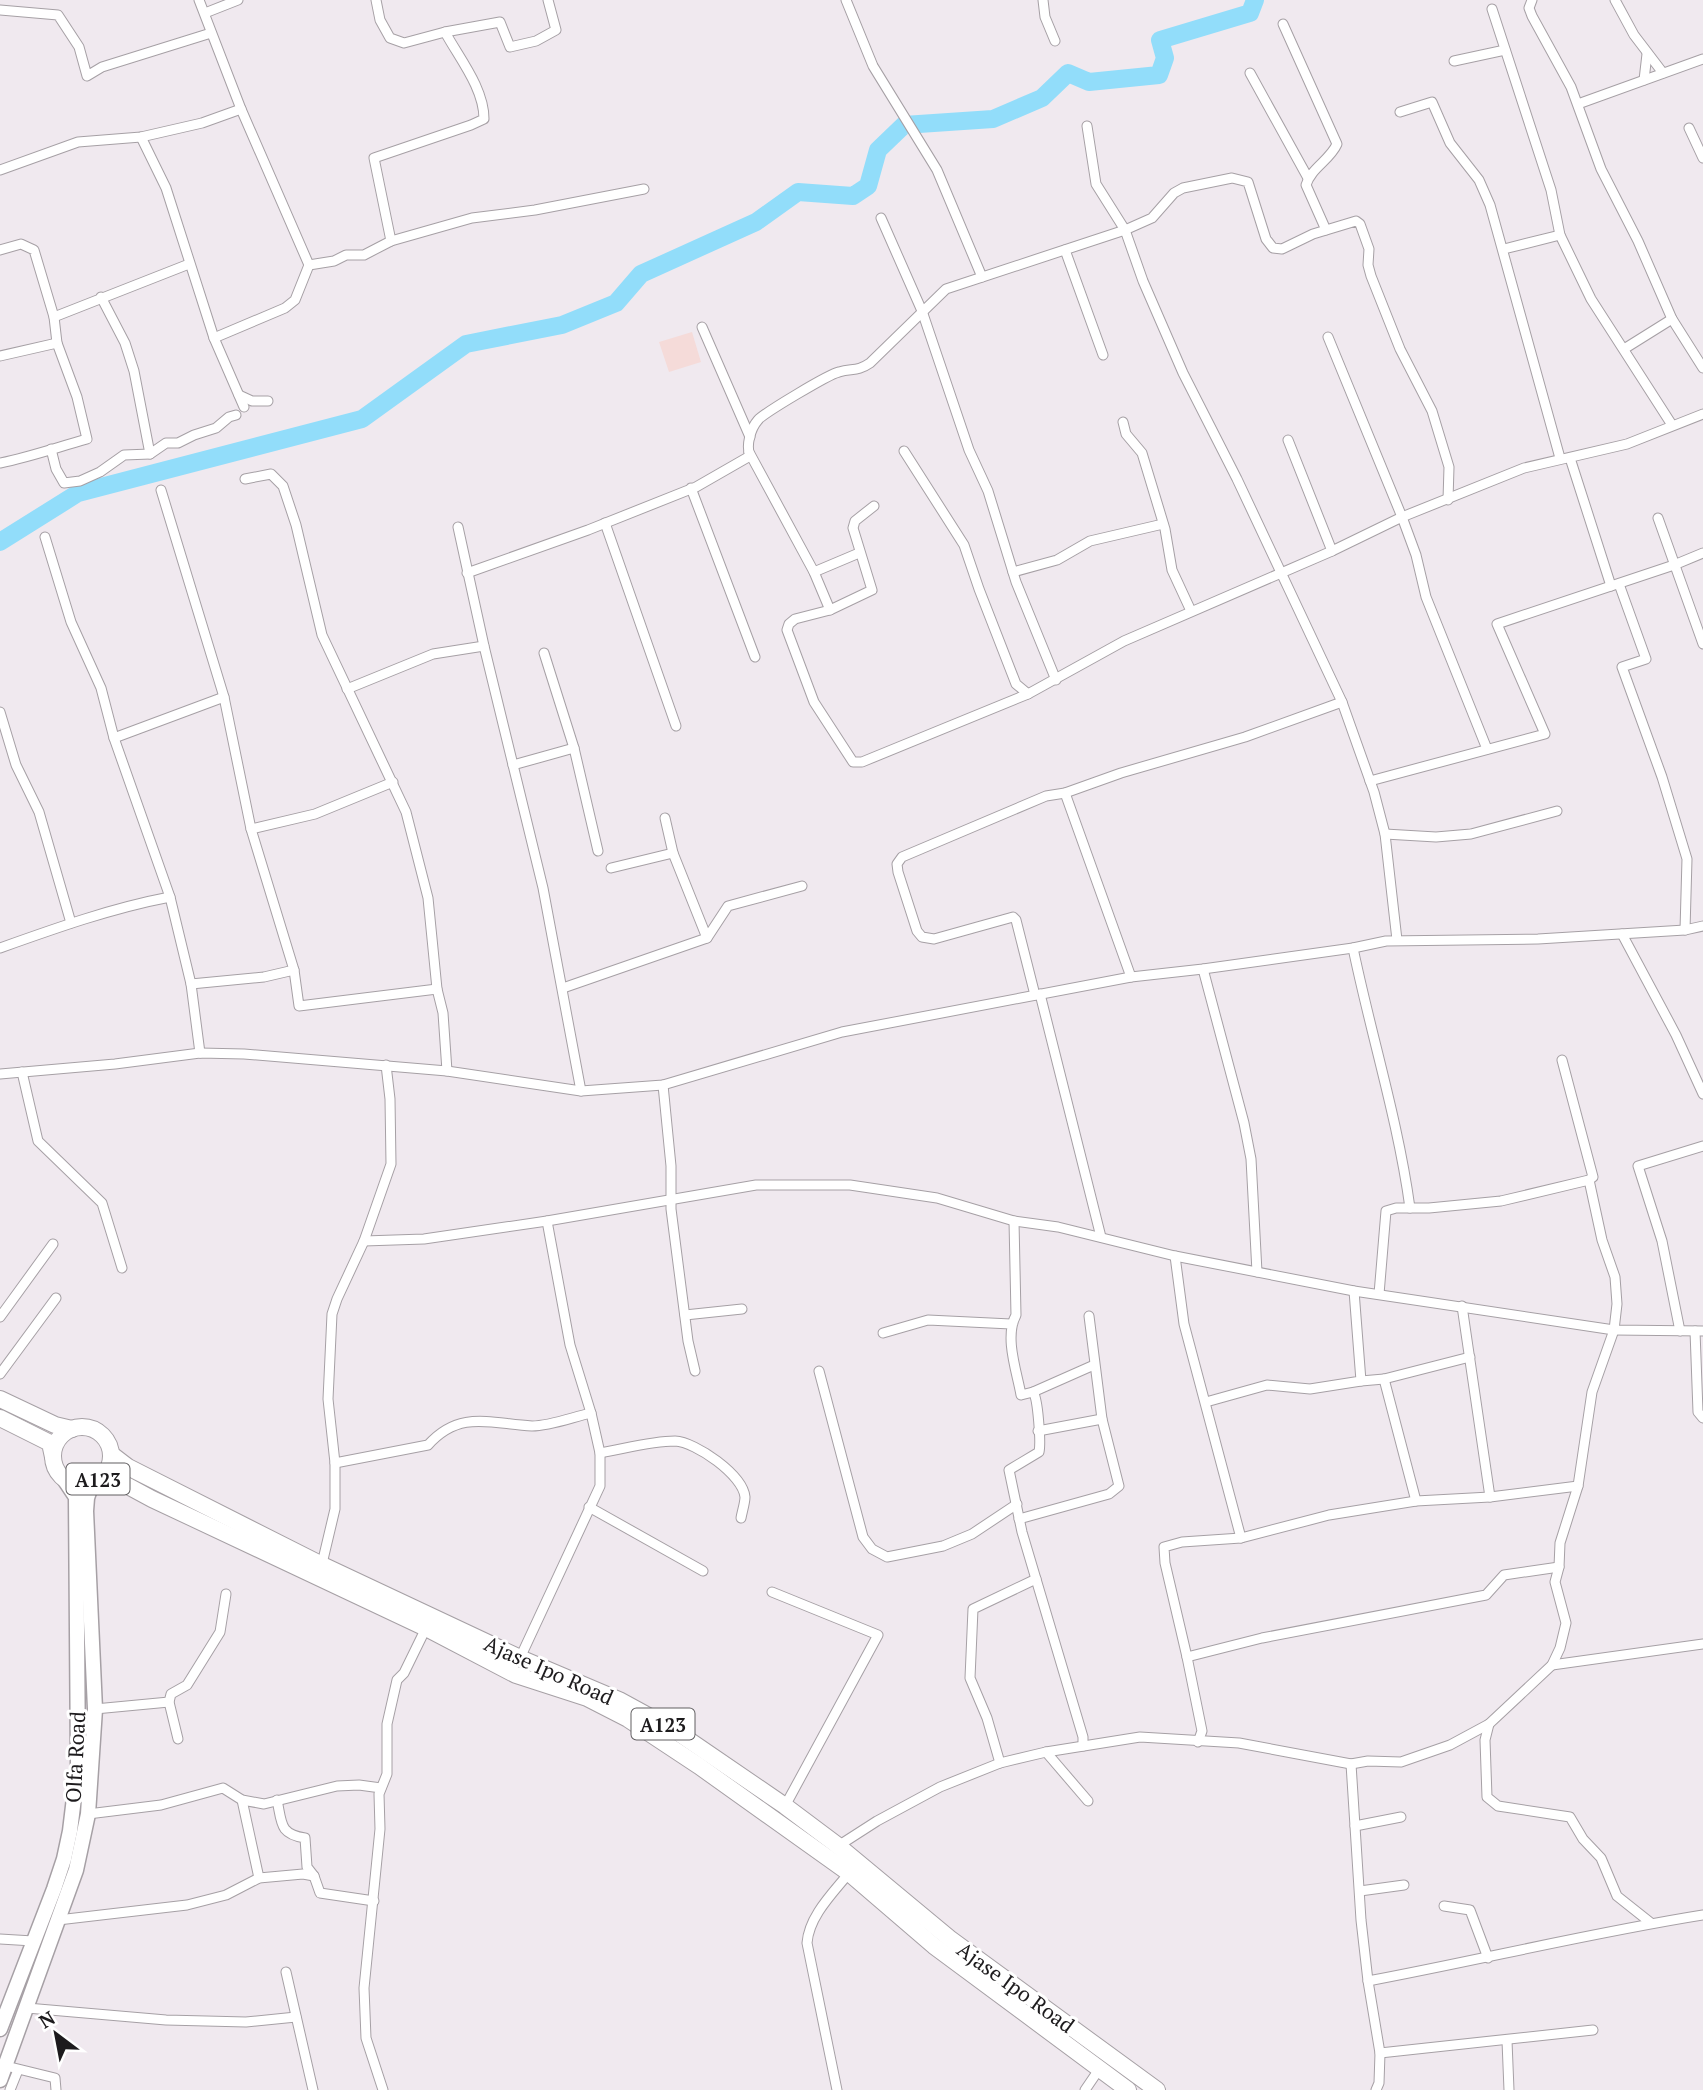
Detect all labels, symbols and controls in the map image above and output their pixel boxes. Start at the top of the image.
road number: A123 [66,1464,130,1494]
street label: Ajase Ipo Road [480,1629,618,1711]
road number: A123 [632,1708,694,1740]
street label: Olfa Road [59,1710,91,1803]
street label: Ajase Ipo Road [952,1935,1081,2039]
north arrow [21,1999,91,2069]
text: N [34,2004,60,2034]

